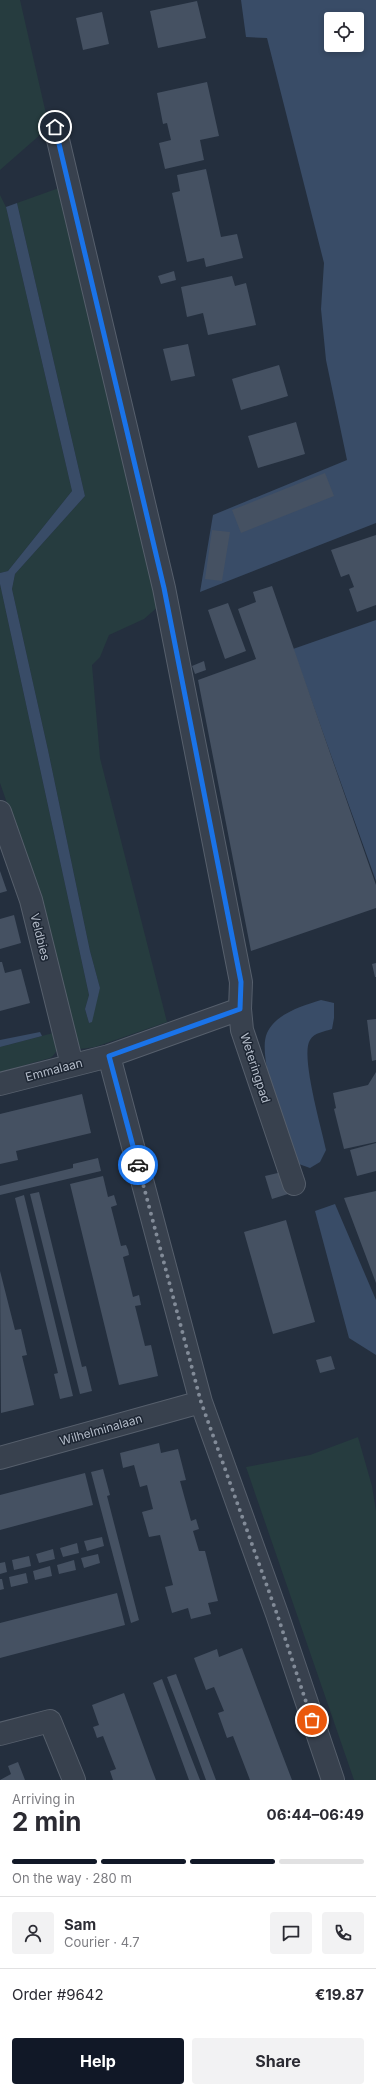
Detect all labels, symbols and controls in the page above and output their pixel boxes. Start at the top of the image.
map controls [324,12,364,52]
button: locate [324,12,364,52]
pin [38,110,72,144]
icon: home [44,116,66,138]
street label: Veldbies [27,912,54,962]
street label: Weteringpad [237,1031,274,1105]
street label: Emmalaan [24,1055,84,1084]
courier [118,1145,158,1185]
icon: car [127,1154,149,1176]
street label: Wilhelminalaan [58,1411,144,1448]
pin [295,1703,329,1737]
icon: bag [301,1709,323,1731]
text: Arriving in [12,1791,75,1807]
text: 06:44–06:49 [267,1805,364,1824]
text: 2 min [12,1806,82,1837]
text: On the way · 280 m [12,1870,132,1886]
button: person [12,1912,54,1954]
button: chat [270,1912,312,1954]
button: phone [322,1912,364,1954]
text: Sam [64,1915,96,1934]
text: Courier · 4.7 [64,1934,140,1950]
text: Order #9642 [12,1985,104,2004]
text: €19.87 [315,1985,364,2004]
button: Help [12,2038,184,2084]
button: Share [192,2038,364,2084]

